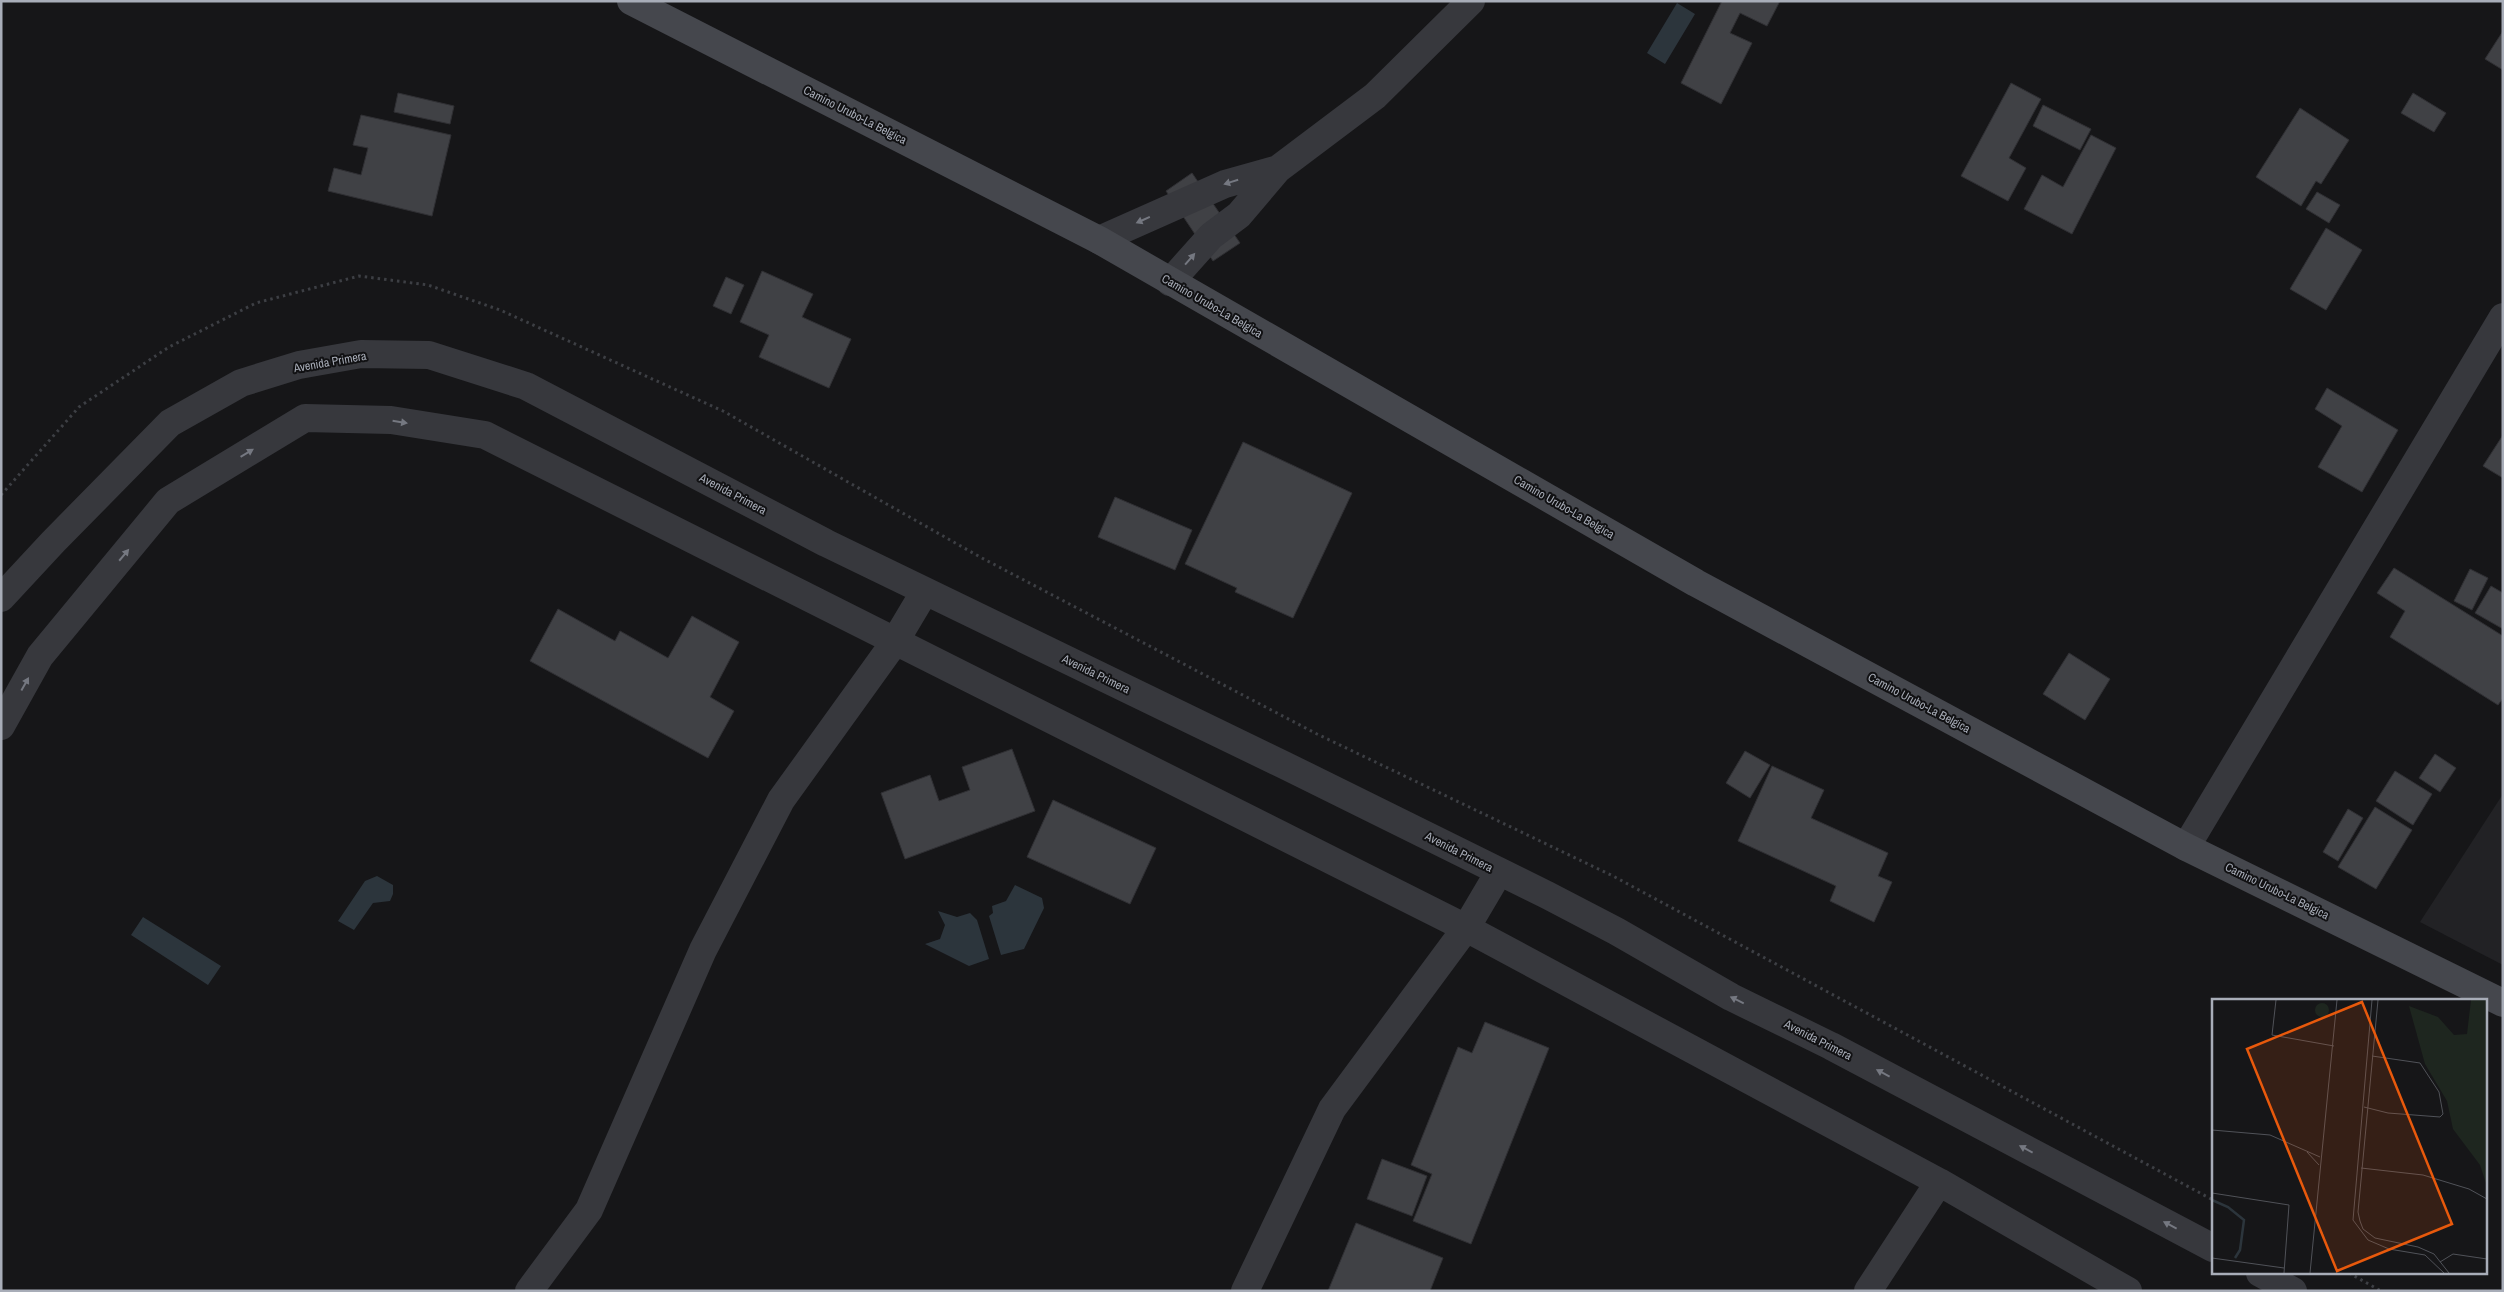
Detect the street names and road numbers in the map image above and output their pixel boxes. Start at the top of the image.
street label: Camino Urubo-La Belgica [801,82,910,148]
street label: Camino Urubo-La Belgica [1159,271,1266,342]
street label: Avenida Primera [291,348,368,376]
street label: Avenida Primera [696,469,770,519]
street label: Camino Urubo-La Belgica [1511,472,1618,543]
street label: Avenida Primera [1058,650,1133,698]
street label: Camino Urubo-La Belgica [1865,669,1973,737]
street label: Avenida Primera [1422,828,1496,876]
street label: Camino Urubo-La Belgica [2222,859,2332,923]
street label: Avenida Primera [1781,1016,1855,1064]

